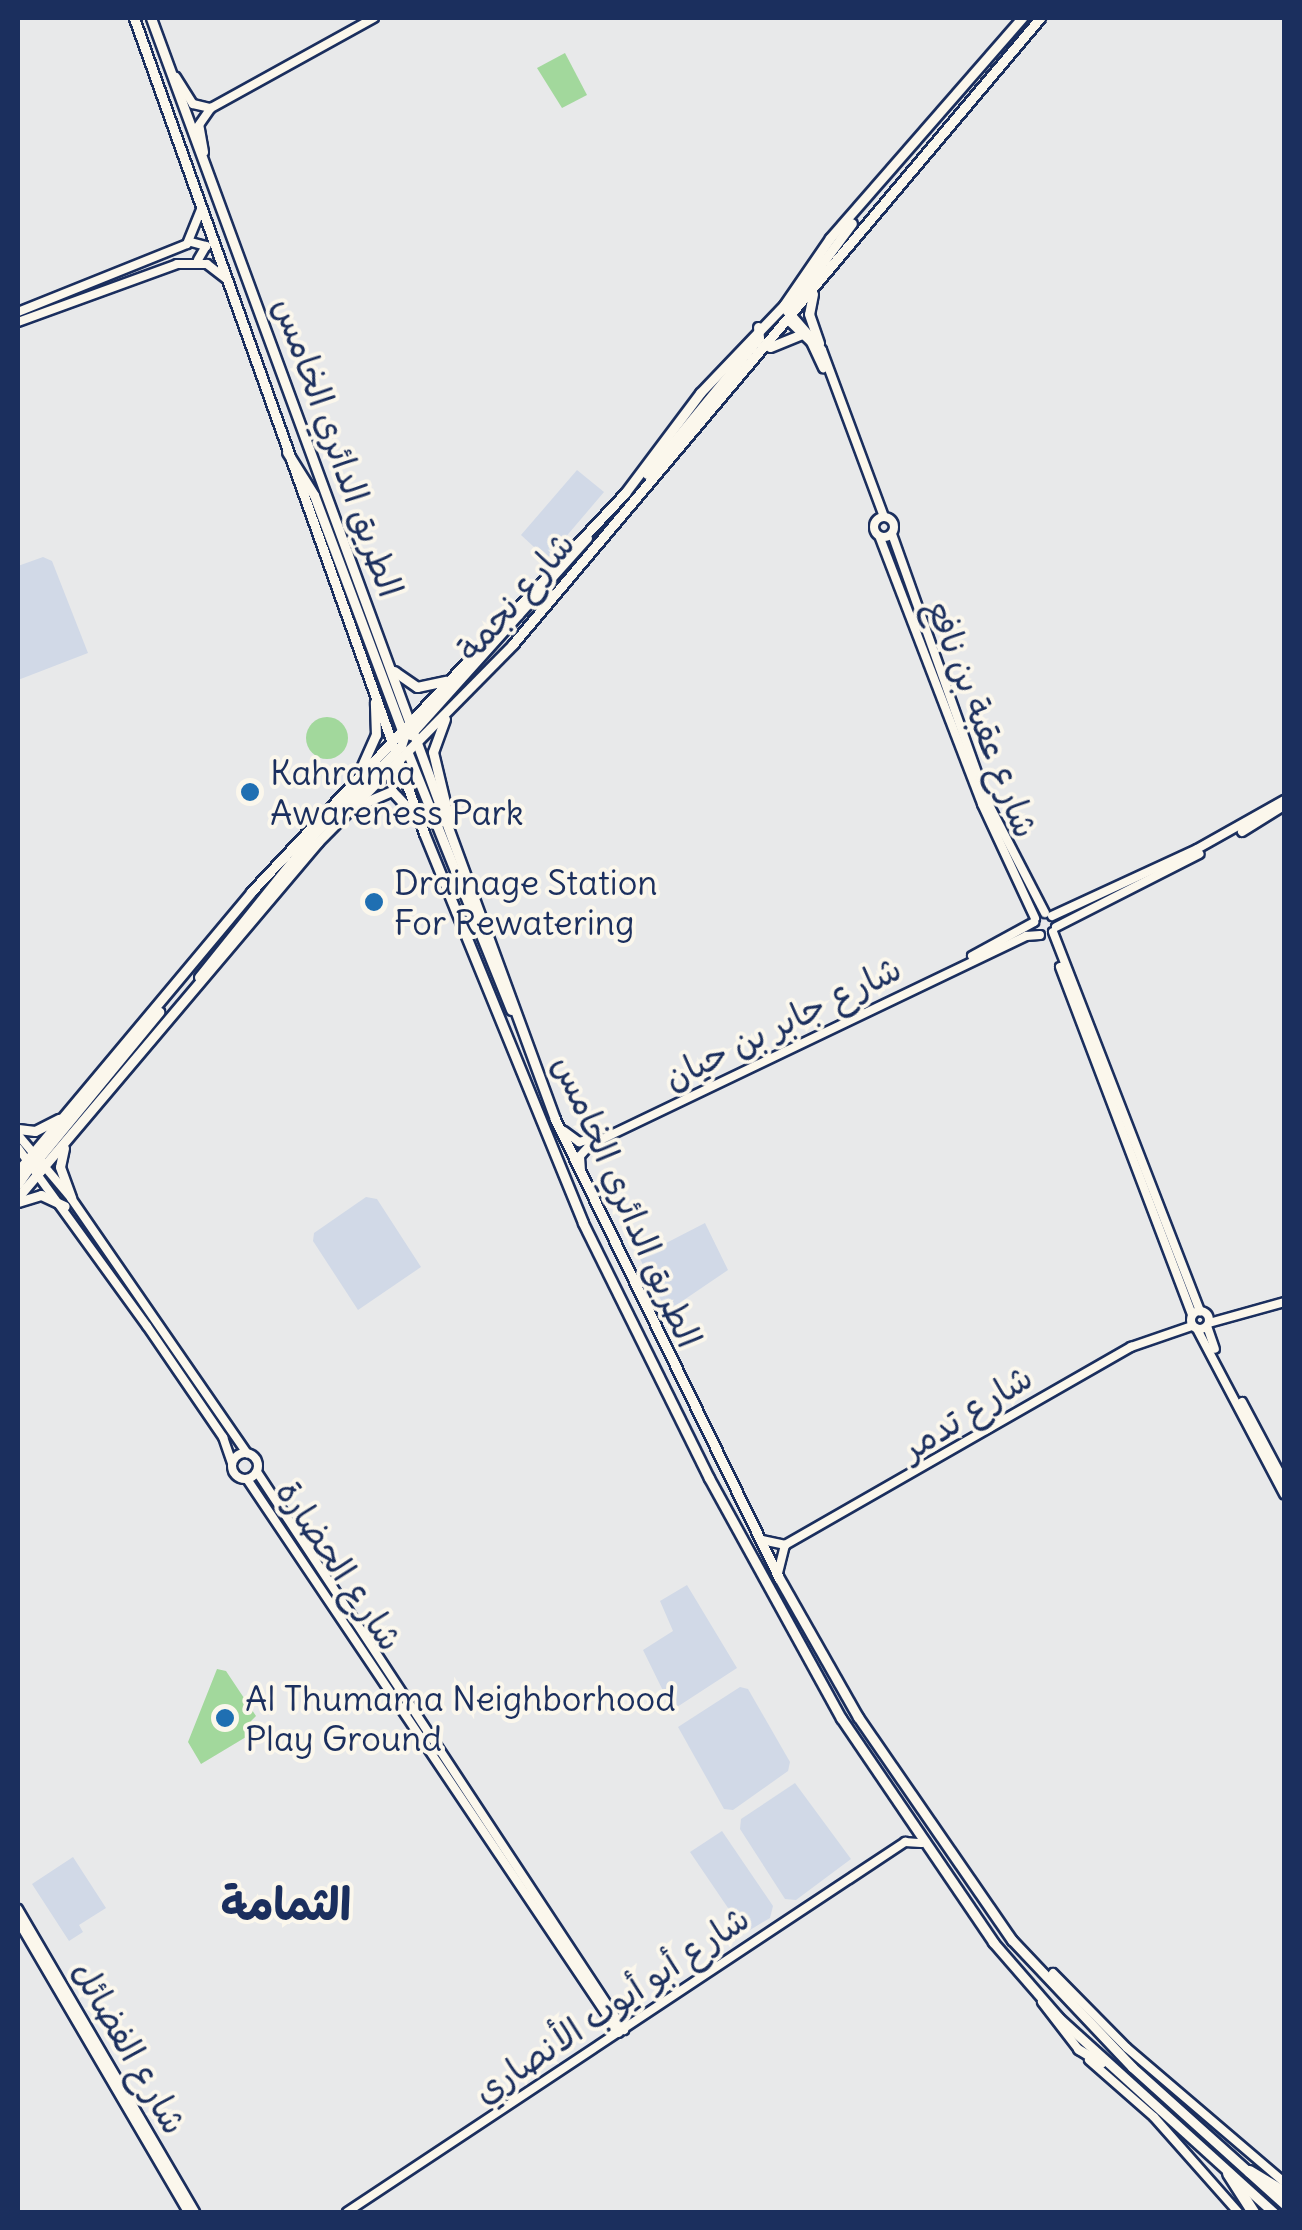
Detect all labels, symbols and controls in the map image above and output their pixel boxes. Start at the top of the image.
street label: الطريق الدائري الخامس [265,292,413,602]
street label: شارع نجمة [447,523,583,669]
street label: شارع عقبة بن نافع [918,593,1048,843]
place label: Kahrama Awareness Park [270,751,524,833]
marker: Kahrama Awareness Park [239,781,261,803]
place label: Drainage Station For Rewatering [394,861,658,943]
marker: Drainage Station For Rewatering [363,891,385,913]
street label: شارع جابر بن حيان [656,946,908,1098]
street label: الطريق الدائري الخامس [545,1048,711,1354]
street label: شارع تدمر [893,1355,1039,1469]
street label: شارع الحضارة [268,1472,412,1658]
place label: Al Thumama Neighborhood Play Ground [245,1677,676,1759]
marker: Al Thumama Neighborhood Play Ground [214,1707,236,1729]
district label: الثمامة [221,1878,351,1932]
street label: شارع أبو أيوب الأنصاري [465,1896,757,2112]
street label: شارع الفضائل [64,1953,196,2141]

